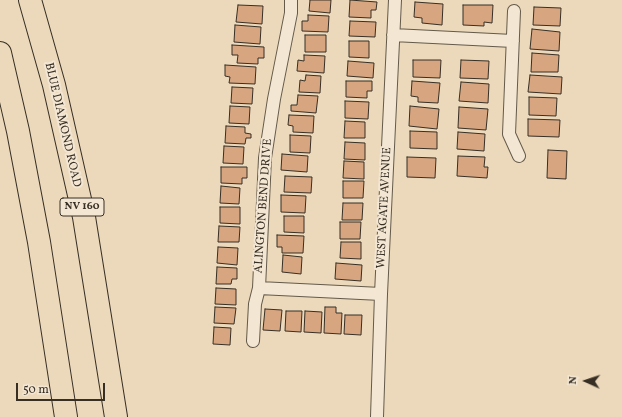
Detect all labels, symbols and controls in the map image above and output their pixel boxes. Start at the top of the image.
street label: BLUE DIAMOND ROAD [41,61,83,189]
street label: ALINGTON BEND DRIVE [252,138,276,274]
street label: WEST AGATE AVENUE [375,147,395,269]
road number: NV 160 [60,198,104,216]
north arrow [566,361,606,401]
scale bar [18,375,107,401]
text: N [566,376,581,385]
text: 50 m [23,382,49,398]

